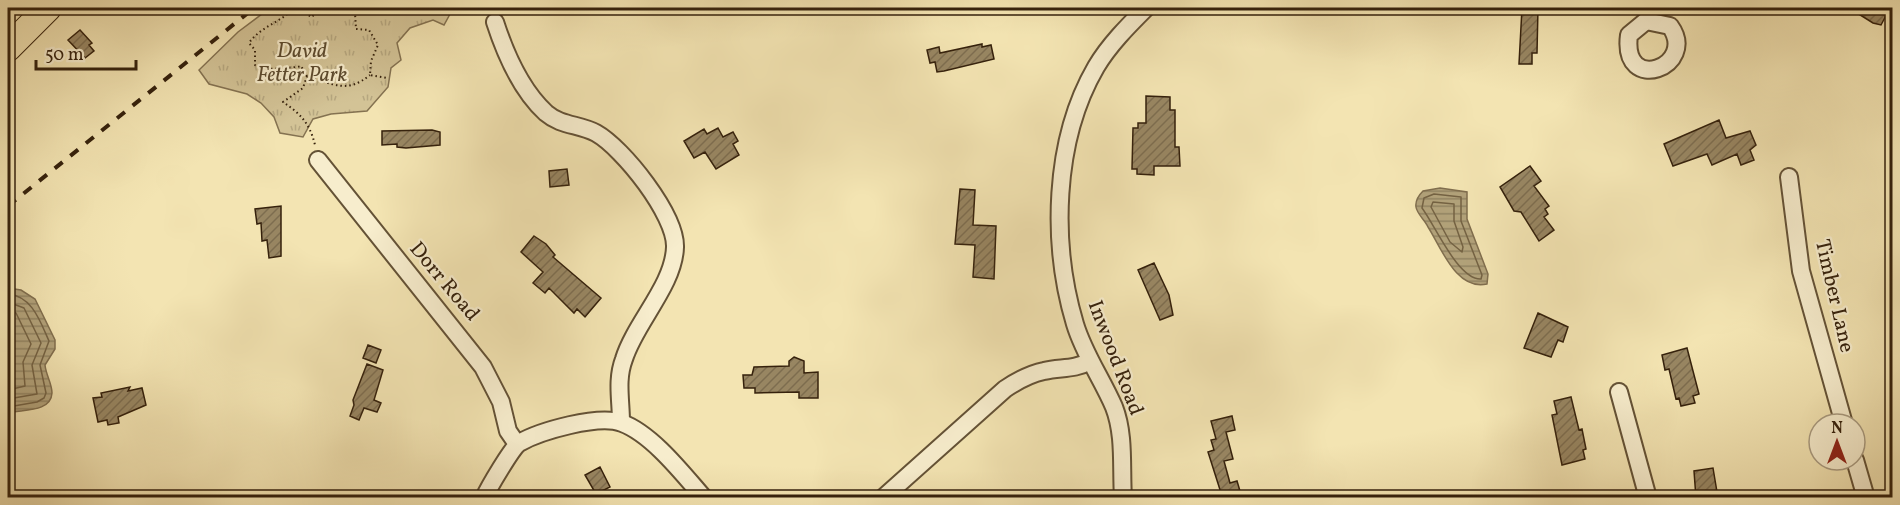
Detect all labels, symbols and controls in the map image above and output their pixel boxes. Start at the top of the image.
scale bar [36,33,136,71]
park label: David Fetter Park [257,37,348,90]
text: 50 m [45,43,84,68]
street label: Dorr Road [402,236,486,328]
street label: Timber Lane [1807,237,1861,355]
street label: Inwood Road [1080,296,1150,420]
north arrow [1807,412,1867,472]
text: N [1831,418,1843,440]

